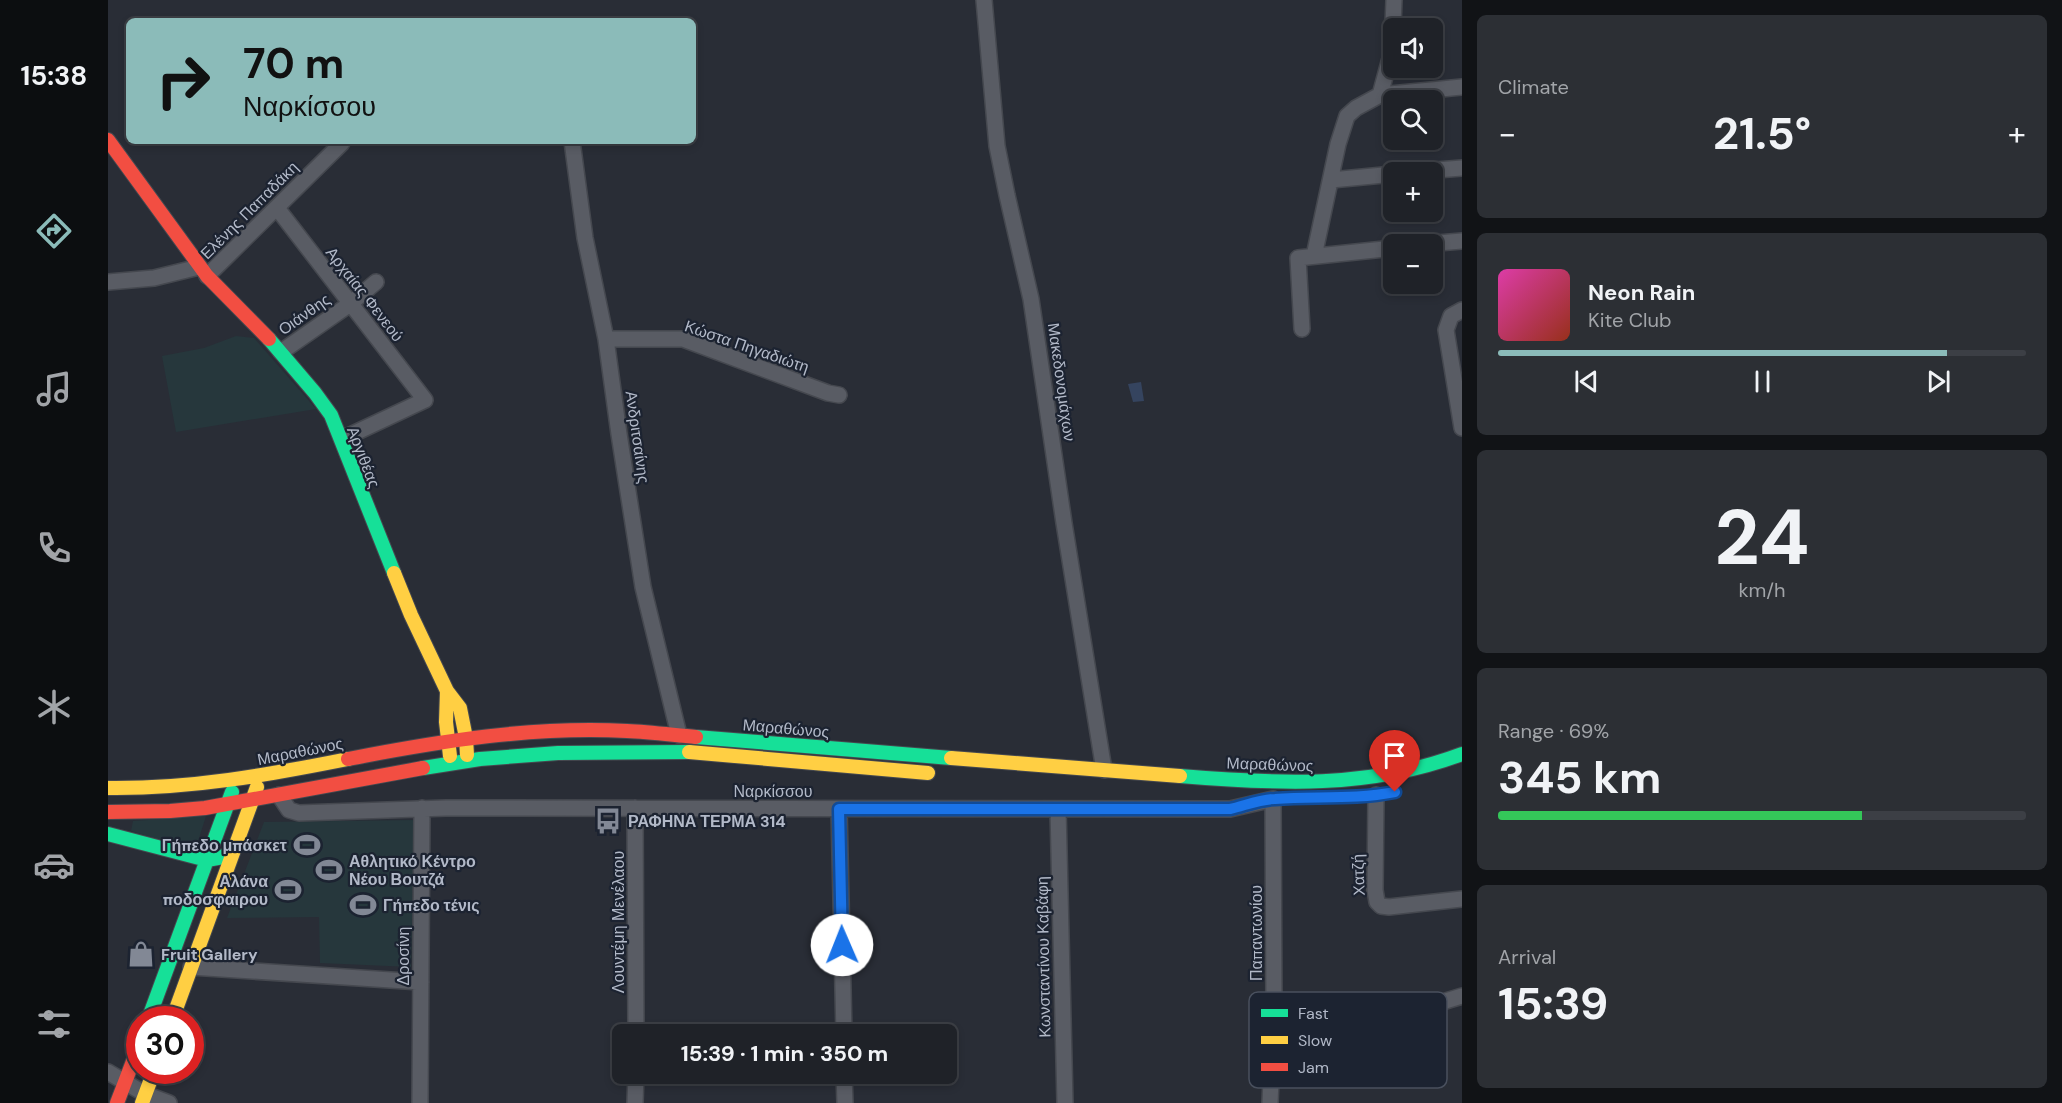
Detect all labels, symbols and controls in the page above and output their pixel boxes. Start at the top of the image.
map controls [1383,18,1443,294]
button: sound [1383,18,1443,78]
text: 70 m [243,36,344,91]
icon: right [144,42,222,120]
text: 15:38 [21,58,87,93]
text: Climate [1498,74,1569,100]
text: Ναρκίσσου [243,89,376,124]
button: search [1383,90,1443,150]
text: 21.5° [1713,104,1811,163]
text: − [1498,112,1516,155]
text: + [2008,112,2026,155]
street label: Ελένης Παπαδάκη [196,157,303,264]
button: + [1383,162,1443,222]
icon: directions [33,210,75,252]
button: − [1383,234,1443,294]
street label: Αρχαίας Φενεού [321,243,408,346]
text: Neon Rain [1588,278,1695,307]
street label: Οιάνθης [274,289,335,340]
text: Kite Club [1588,307,1672,333]
street label: Κώστα Πηγαδιώτη [682,315,812,378]
street label: Μακεδονομάχων [1043,322,1080,443]
icon: previous [1570,365,1603,398]
icon: pause [1746,365,1779,398]
icon: next [1922,365,1955,398]
icon: music [33,368,75,410]
street label: Ανδριτσαίνης [621,389,654,485]
street label: Αργιθέας [342,423,385,491]
text: 24 [1714,487,1810,588]
icon: phone [33,527,75,569]
text: km/h [1738,577,1786,603]
icon: climate [33,686,75,728]
street label: Μαραθώνος [742,714,830,743]
text: Range · 69% [1498,718,1609,744]
pin [1369,730,1420,792]
street label: Μαραθώνος [255,733,345,770]
icon: arrive [1378,739,1411,772]
text: 345 km [1498,748,1661,807]
street label: Μαραθώνος [1226,752,1314,777]
street label: Ναρκίσσου [734,781,812,802]
bus stop icon: ΡΑΦΗΝΑ ΤΕΡΜΑ 314 [593,806,623,836]
place label: ΡΑΦΗΝΑ ΤΕΡΜΑ 314 [628,811,786,832]
sports icon: Γήπεδο μπάσκετ [292,830,322,860]
place label: Γήπεδο μπάσκετ [162,835,287,856]
icon: car [33,844,75,886]
place label: Αθλητικό Κέντρο Νέου Βουτζά [349,851,476,890]
street label: Λουντέμη Μενέλαου [608,851,629,993]
street label: Χατζή [1347,854,1370,896]
sports icon: Αθλητικό Κέντρο Νέου Βουτζά [314,855,344,885]
place label: Αλάνα ποδοσφαιρου [163,871,268,910]
sports icon: Αλάνα ποδοσφαιρου [273,875,303,905]
street label: Κωνσταντίνου Καβάφη [1032,876,1055,1038]
street label: Παπαντωνίου [1246,885,1267,981]
sports icon: Γήπεδο τένις [348,890,378,920]
place label: Γήπεδο τένις [383,895,480,916]
position arrow [810,913,874,977]
street label: Δροσίνη [393,926,414,986]
shop icon: Fruit Gallery [126,939,156,969]
place label: Fruit Gallery [161,944,258,965]
text: Arrival [1498,944,1556,970]
text: 15:39 [1498,974,1608,1033]
legend [1249,992,1447,1088]
icon: filters [33,1003,75,1045]
text: Fast [1298,1003,1329,1024]
speed limit sign: 30 [126,1006,204,1084]
text: Slow [1298,1030,1332,1051]
text: 15:39 · 1 min · 350 m [681,1039,888,1068]
text: Jam [1298,1057,1329,1078]

